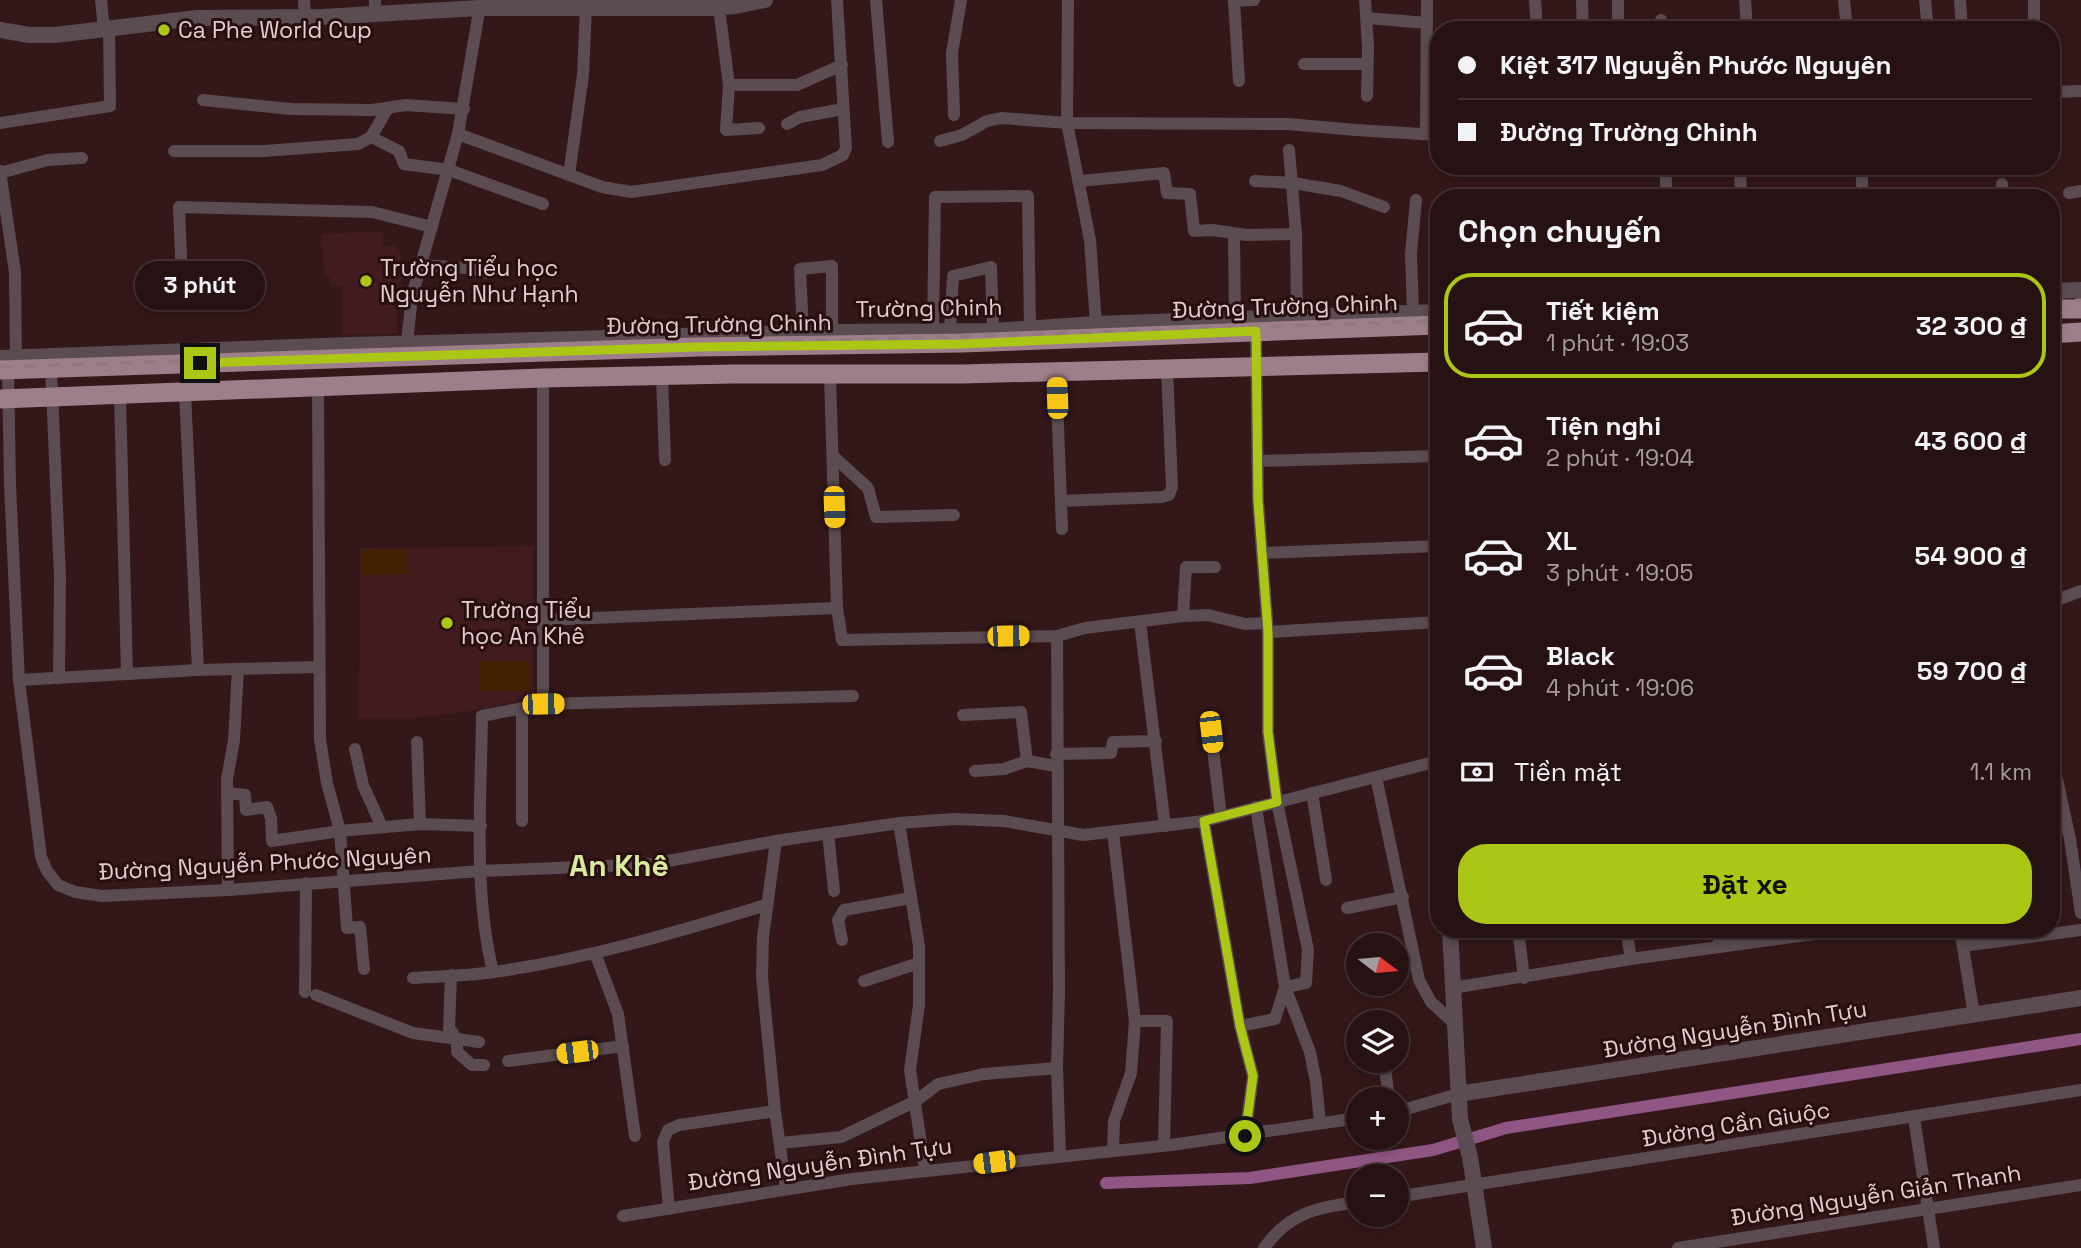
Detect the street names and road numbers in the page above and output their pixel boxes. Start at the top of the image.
street label: Đường Trường Chinh [1172,287,1398,325]
street label: Trường Chinh [855,292,1003,324]
street label: Đường Trường Chinh [606,307,832,341]
street label: Đường Nguyễn Phước Nguyên [98,839,432,887]
street label: Đường Nguyễn Đình Tựu [1601,993,1869,1065]
street label: Đường Cần Giuộc [1640,1094,1832,1154]
street label: Đường Nguyễn Đình Tựu [686,1131,954,1197]
street label: Đường Nguyễn Giản Thanh [1729,1157,2023,1233]

